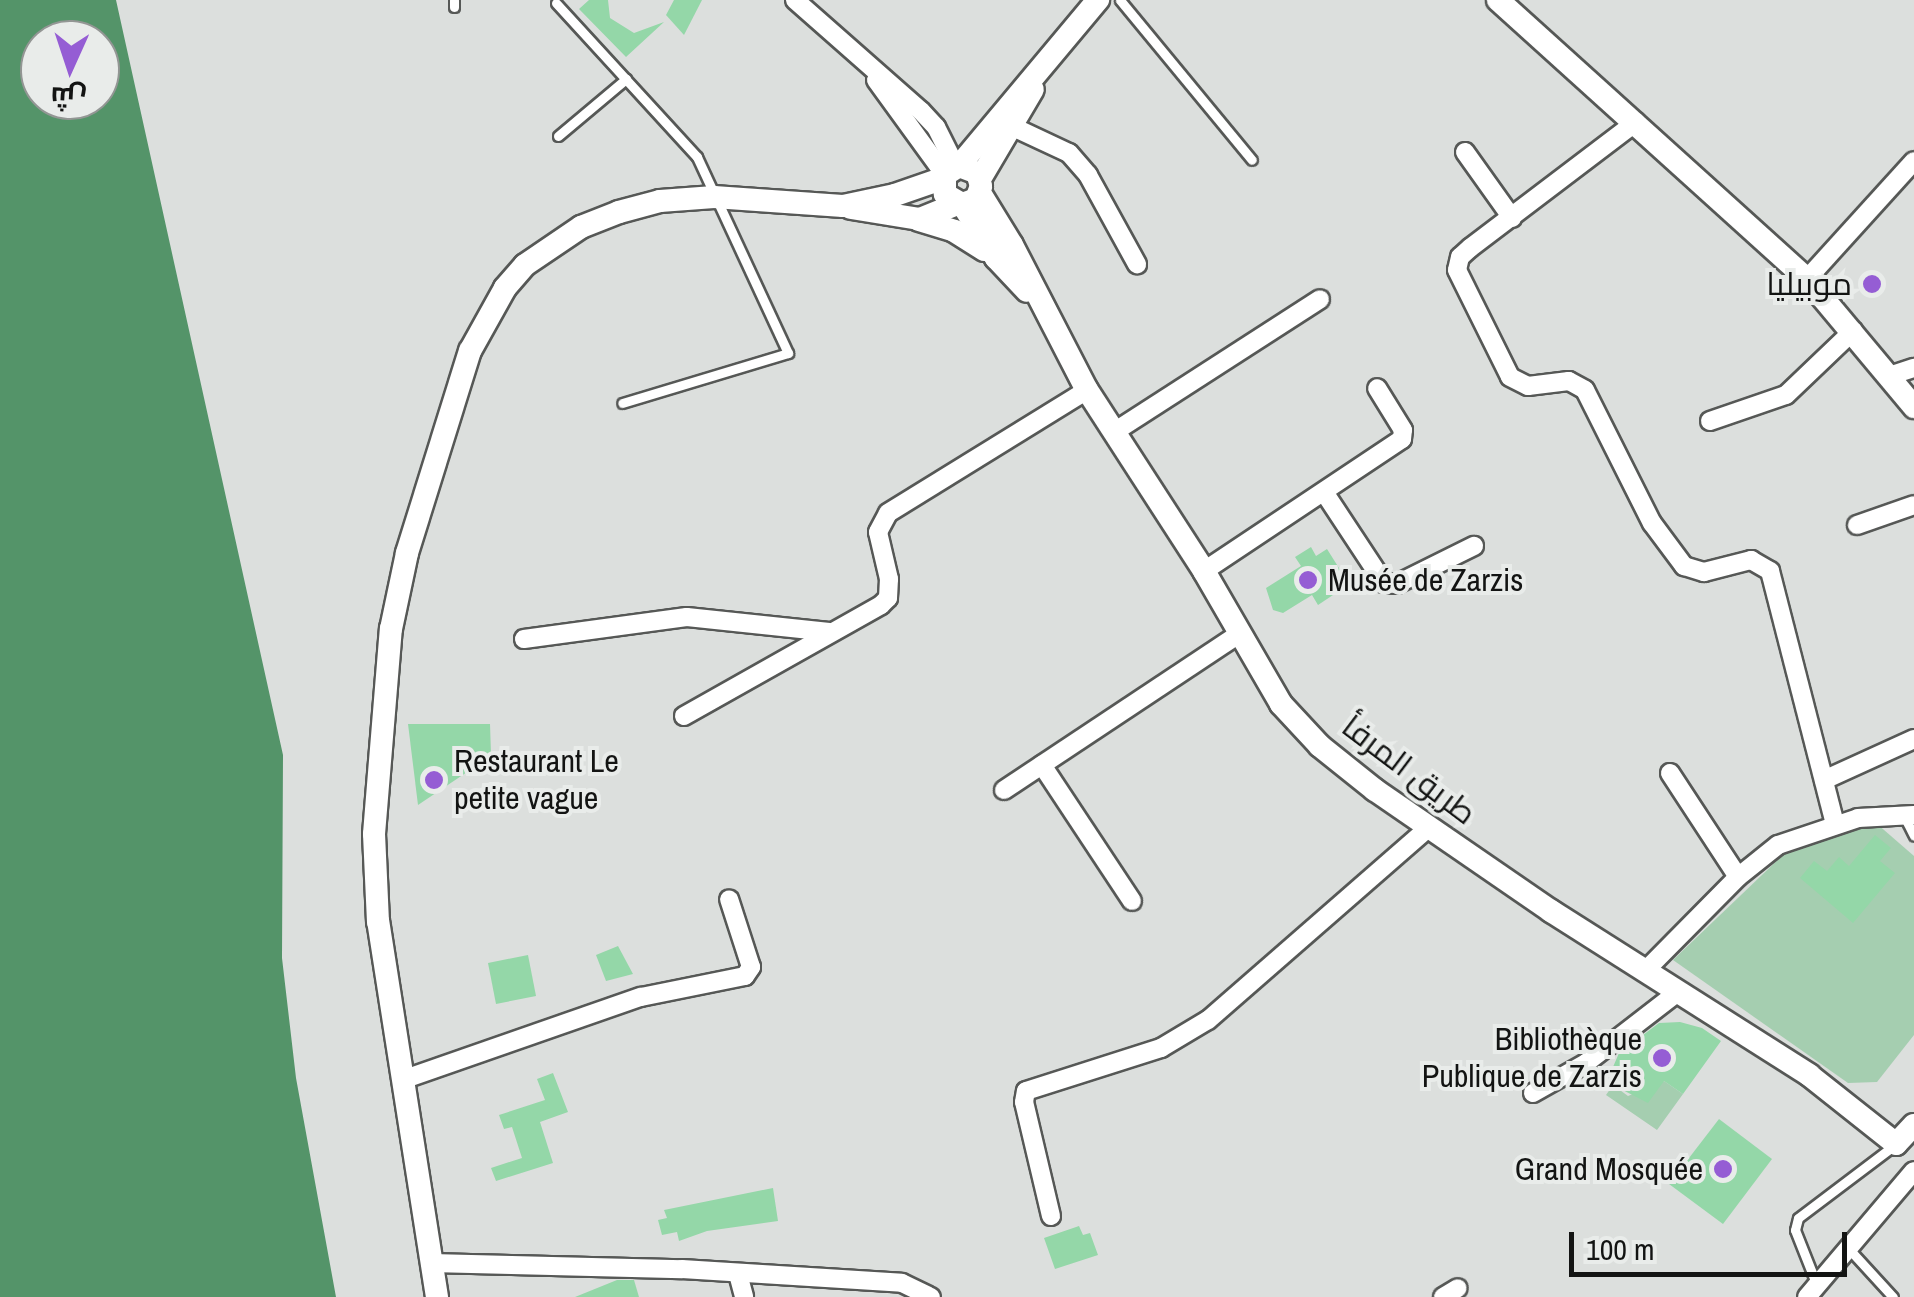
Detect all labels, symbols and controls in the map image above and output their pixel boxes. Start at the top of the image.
north arrow [20,20,120,120]
text: ش [50,78,87,118]
place label: موبيليا [1766,265,1852,303]
marker: موبيليا [1861,273,1883,295]
place label: Musée de Zarzis [1328,561,1523,599]
marker: Musée de Zarzis [1297,569,1319,591]
street label: طريق المرفأ [1334,707,1484,833]
place label: Restaurant Le petite vague [454,743,619,818]
marker: Restaurant Le petite vague [423,769,445,791]
place label: Bibliothèque Publique de Zarzis [1422,1021,1642,1096]
marker: Bibliothèque Publique de Zarzis [1651,1047,1673,1069]
place label: Grand Mosquée [1515,1150,1703,1188]
marker: Grand Mosquée [1712,1158,1734,1180]
scale bar [1574,1212,1852,1274]
text: 100 m [1586,1229,1654,1269]

